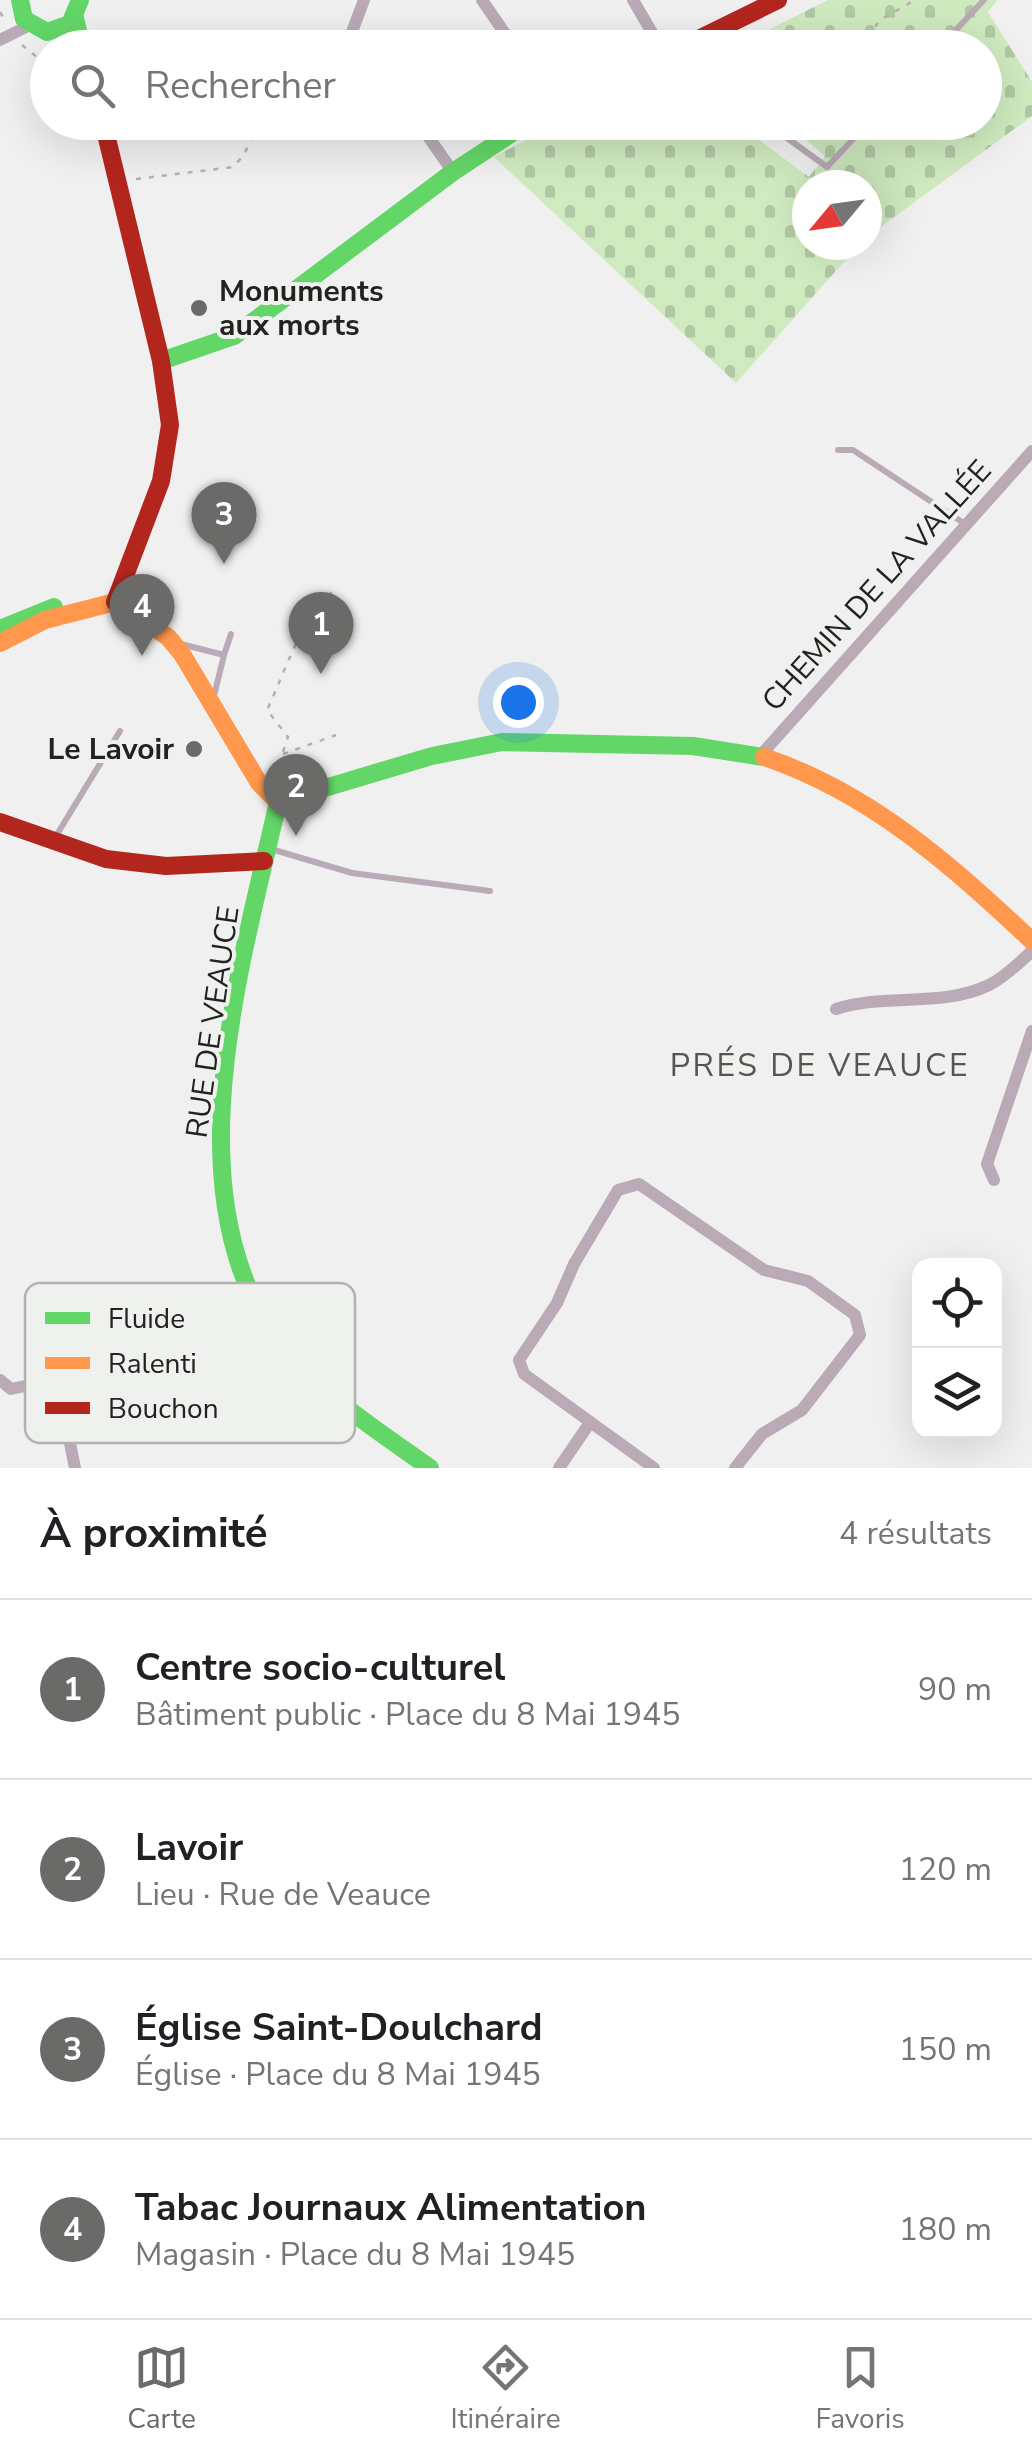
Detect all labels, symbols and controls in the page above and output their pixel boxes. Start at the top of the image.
search box [30,30,1002,140]
icon: search [65,58,120,113]
text: Rechercher [145,60,336,111]
north arrow [792,170,882,260]
place label: Monuments aux morts [219,271,384,346]
marker: Monuments aux morts [188,297,210,319]
street label: CHEMIN DE LA VALLÉE [753,452,1001,720]
pin: 3 [192,482,256,564]
pin: 4 [110,574,174,656]
pin: 1 [288,592,354,674]
your location [493,677,544,728]
place label: Le Lavoir [48,729,174,770]
marker: Le Lavoir [183,738,205,760]
pin: 2 [264,754,328,836]
street label: RUE DE VEAUCE [176,904,250,1140]
district label: PRÉS DE VEAUCE [670,1044,970,1087]
map controls [912,1258,1002,1438]
button: locate [912,1258,1002,1348]
legend [25,1283,355,1443]
text: Fluide [108,1300,185,1338]
text: Ralenti [108,1345,197,1383]
button: layers [912,1348,1002,1438]
text: Bouchon [108,1390,219,1428]
text: À proximité [40,1505,267,1562]
text: 4 résultats [839,1512,992,1555]
text: Centre socio-culturel [135,1642,505,1693]
text: 1 [63,1668,82,1711]
text: 90 m [918,1668,992,1711]
text: Bâtiment public · Place du 8 Mai 1945 [135,1693,680,1736]
text: Lavoir [135,1822,243,1873]
text: 2 [63,1848,82,1891]
text: 120 m [899,1848,992,1891]
text: Lieu · Rue de Veauce [135,1873,431,1916]
text: Église Saint-Doulchard [135,2002,542,2053]
text: 3 [63,2028,82,2071]
text: 150 m [899,2028,992,2071]
text: Église · Place du 8 Mai 1945 [135,2053,541,2096]
text: Tabac Journaux Alimentation [135,2182,647,2233]
text: 4 [63,2208,82,2251]
text: 180 m [899,2208,992,2251]
text: Magasin · Place du 8 Mai 1945 [135,2233,575,2276]
tab: Carte [127,2340,196,2438]
tab: Itinéraire [451,2340,561,2438]
tab: Favoris [815,2340,905,2438]

